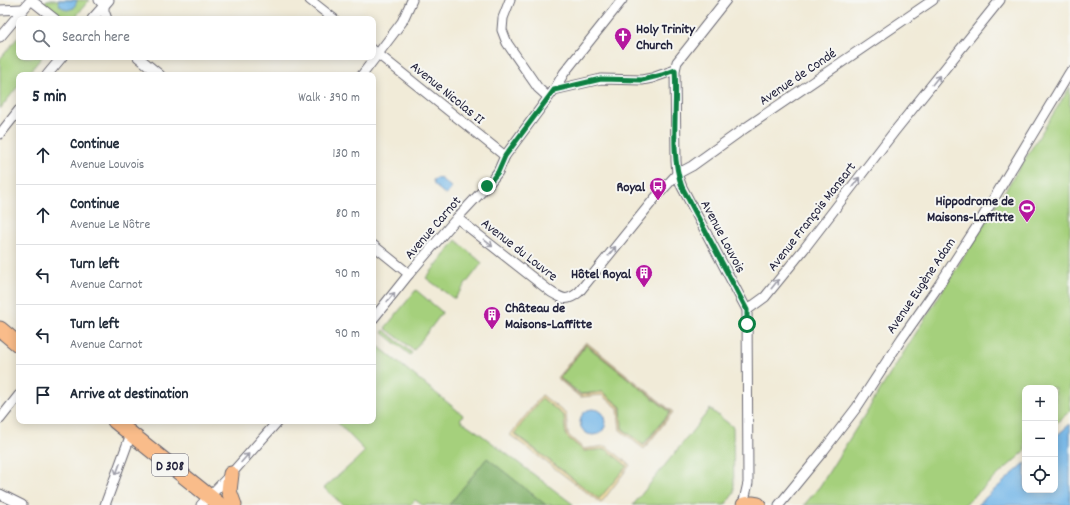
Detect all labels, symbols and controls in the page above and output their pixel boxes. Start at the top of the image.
search box [16,16,376,60]
place label: Holy Trinity Church [636,20,696,56]
church icon: Holy Trinity Church [613,26,633,51]
icon: search [30,27,52,49]
text: Search here [62,27,130,49]
street label: Avenue de Condé [755,44,841,111]
street label: Avenue Nicolas II [405,57,489,130]
one-way arrow [932,74,940,85]
text: 5 min [32,86,66,110]
text: Walk · 390 m [298,89,360,108]
text: Continue [70,134,119,156]
icon: ahead [32,144,54,166]
text: 130 m [332,145,360,164]
text: Avenue Louvois [70,156,144,175]
street label: Avenue François Mansart [764,158,862,276]
bus stop icon: Royal [648,176,668,201]
route end [478,177,496,195]
one-way arrow [852,177,860,188]
place label: Royal [616,178,646,198]
street label: Avenue Carnot [400,192,467,264]
place label: Hippodrome de Maisons-Laffitte [927,192,1014,228]
text: Continue [70,194,119,216]
street label: Avenue Louvois [695,197,750,277]
sports icon: Hippodrome de Maisons-Laffitte [1017,198,1037,223]
icon: ahead [32,204,54,226]
text: 80 m [336,205,360,224]
street label: Avenue du Louvre [476,214,561,287]
text: Avenue Le Nôtre [70,216,150,235]
street label: Avenue Eugène Adam [882,234,961,338]
one-way arrow [482,238,493,247]
one-way arrow [607,246,616,257]
text: Turn left [70,254,119,276]
building icon: Hôtel Royal [634,263,654,288]
icon: left [32,264,54,286]
text: 90 m [335,265,360,284]
place label: Hôtel Royal [571,265,632,285]
text: Avenue Carnot [70,276,142,295]
one-way arrow [771,279,780,290]
one-way arrow [387,292,396,302]
place label: Château de Maisons-Laffitte [505,299,592,335]
building icon: Château de Maisons-Laffitte [482,305,502,330]
text: Turn left [70,314,119,336]
route start [738,315,756,333]
icon: left [32,324,54,346]
text: 90 m [335,325,360,344]
text: Avenue Carnot [70,336,142,355]
icon: arrive [32,384,54,406]
text: Arrive at destination [70,384,188,406]
map controls [1022,385,1058,493]
button: + [1022,385,1058,421]
button: − [1022,421,1058,457]
one-way arrow [241,453,250,463]
road number: D 308 [152,454,188,476]
button: locate [1022,457,1058,493]
one-way arrow [114,463,122,475]

